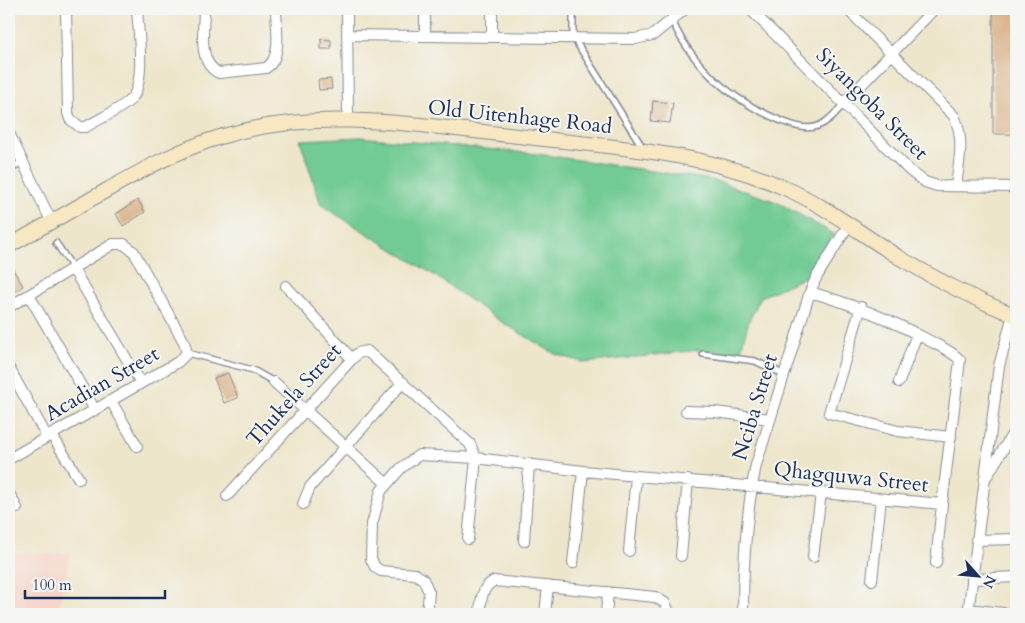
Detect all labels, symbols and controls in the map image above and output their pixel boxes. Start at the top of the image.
street label: Siyangoba Street [809,41,935,167]
street label: Old Uitenhage Road [426,93,614,141]
street label: Thukela Street [240,337,348,453]
street label: Acadian Street [39,339,165,429]
street label: Nciba Street [725,350,785,464]
street label: Qhagquwa Street [772,454,930,500]
north arrow [952,550,1002,600]
scale bar [25,568,165,600]
text: N [978,572,1000,591]
text: 100 m [32,575,72,595]

